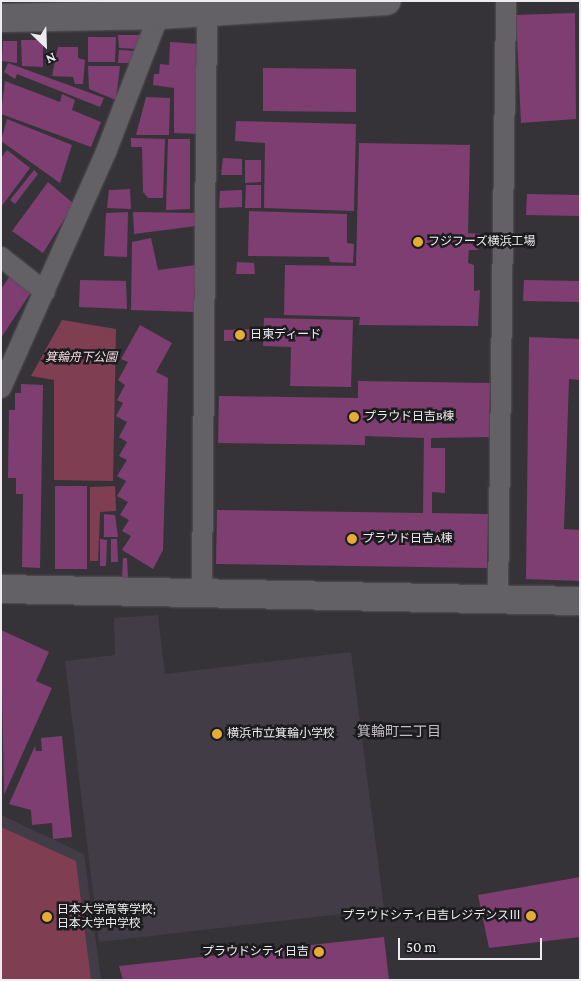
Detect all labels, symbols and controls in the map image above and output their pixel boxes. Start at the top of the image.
north arrow [20,20,70,70]
text: N [43,49,59,68]
place label: フジフーズ横浜工場 [428,235,536,249]
marker: フジフーズ横浜工場 [412,236,424,248]
place label: 日東ディード [250,328,322,342]
marker: 日東ディード [234,329,246,341]
park label: 箕輪舟下公園 [45,351,117,365]
place label: プラウド日吉B棟 [364,410,455,424]
marker: プラウド日吉B棟 [348,411,360,423]
place label: プラウド日吉A棟 [362,532,453,546]
marker: プラウド日吉A棟 [346,533,358,545]
district label: 箕輪町二丁目 [357,723,441,739]
place label: 横浜市立箕輪小学校 [227,727,335,741]
marker: 横浜市立箕輪小学校 [211,728,223,740]
place label: 日本大学高等学校; 日本大学中学校 [57,903,156,931]
place label: プラウドシティ日吉レジデンスⅢ [341,909,521,923]
marker: プラウドシティ日吉レジデンスⅢ [525,910,537,922]
marker: 日本大学高等学校; 日本大学中学校 [41,911,53,923]
scale bar [401,928,545,960]
text: 50 m [406,939,436,955]
place label: プラウドシティ日吉 [201,945,309,959]
marker: プラウドシティ日吉 [313,946,325,958]

